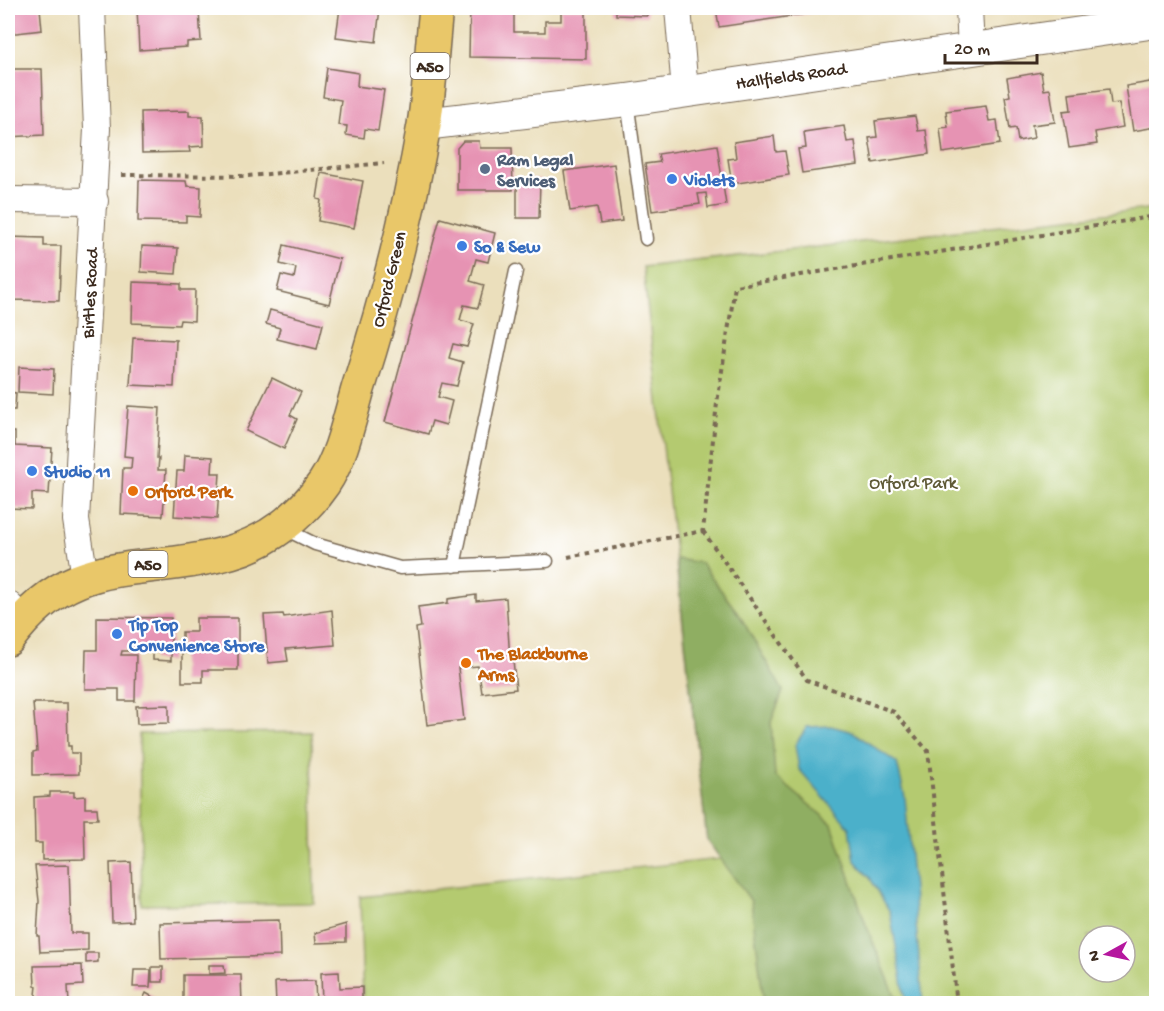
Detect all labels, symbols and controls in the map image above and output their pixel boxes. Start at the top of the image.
scale bar [945,27,1036,65]
text: 20 m [954,40,990,61]
road number: A50 [410,53,450,79]
street label: Hallfields Road [735,59,850,96]
place label: Ram Legal Services [496,151,574,193]
marker: Ram Legal Services [478,162,492,176]
place label: Violets [683,171,736,192]
marker: Violets [665,172,679,186]
street label: Orford Green [368,229,413,330]
place label: So & Sew [474,238,541,259]
marker: So & Sew [455,239,469,253]
street label: Birtles Road [79,246,104,340]
place label: Studio 11 [44,463,111,484]
marker: Studio 11 [25,464,39,478]
park label: Orford Park [869,474,959,495]
place label: Orford Perk [145,483,234,504]
marker: Orford Perk [126,484,140,498]
road number: A50 [128,551,168,577]
place label: Tip Top Convenience Store [127,616,265,658]
marker: Tip Top Convenience Store [110,627,124,641]
place label: The Blackburne Arms [476,645,588,687]
marker: The Blackburne Arms [459,656,473,670]
north arrow [1077,924,1137,984]
text: N [1085,949,1106,962]

